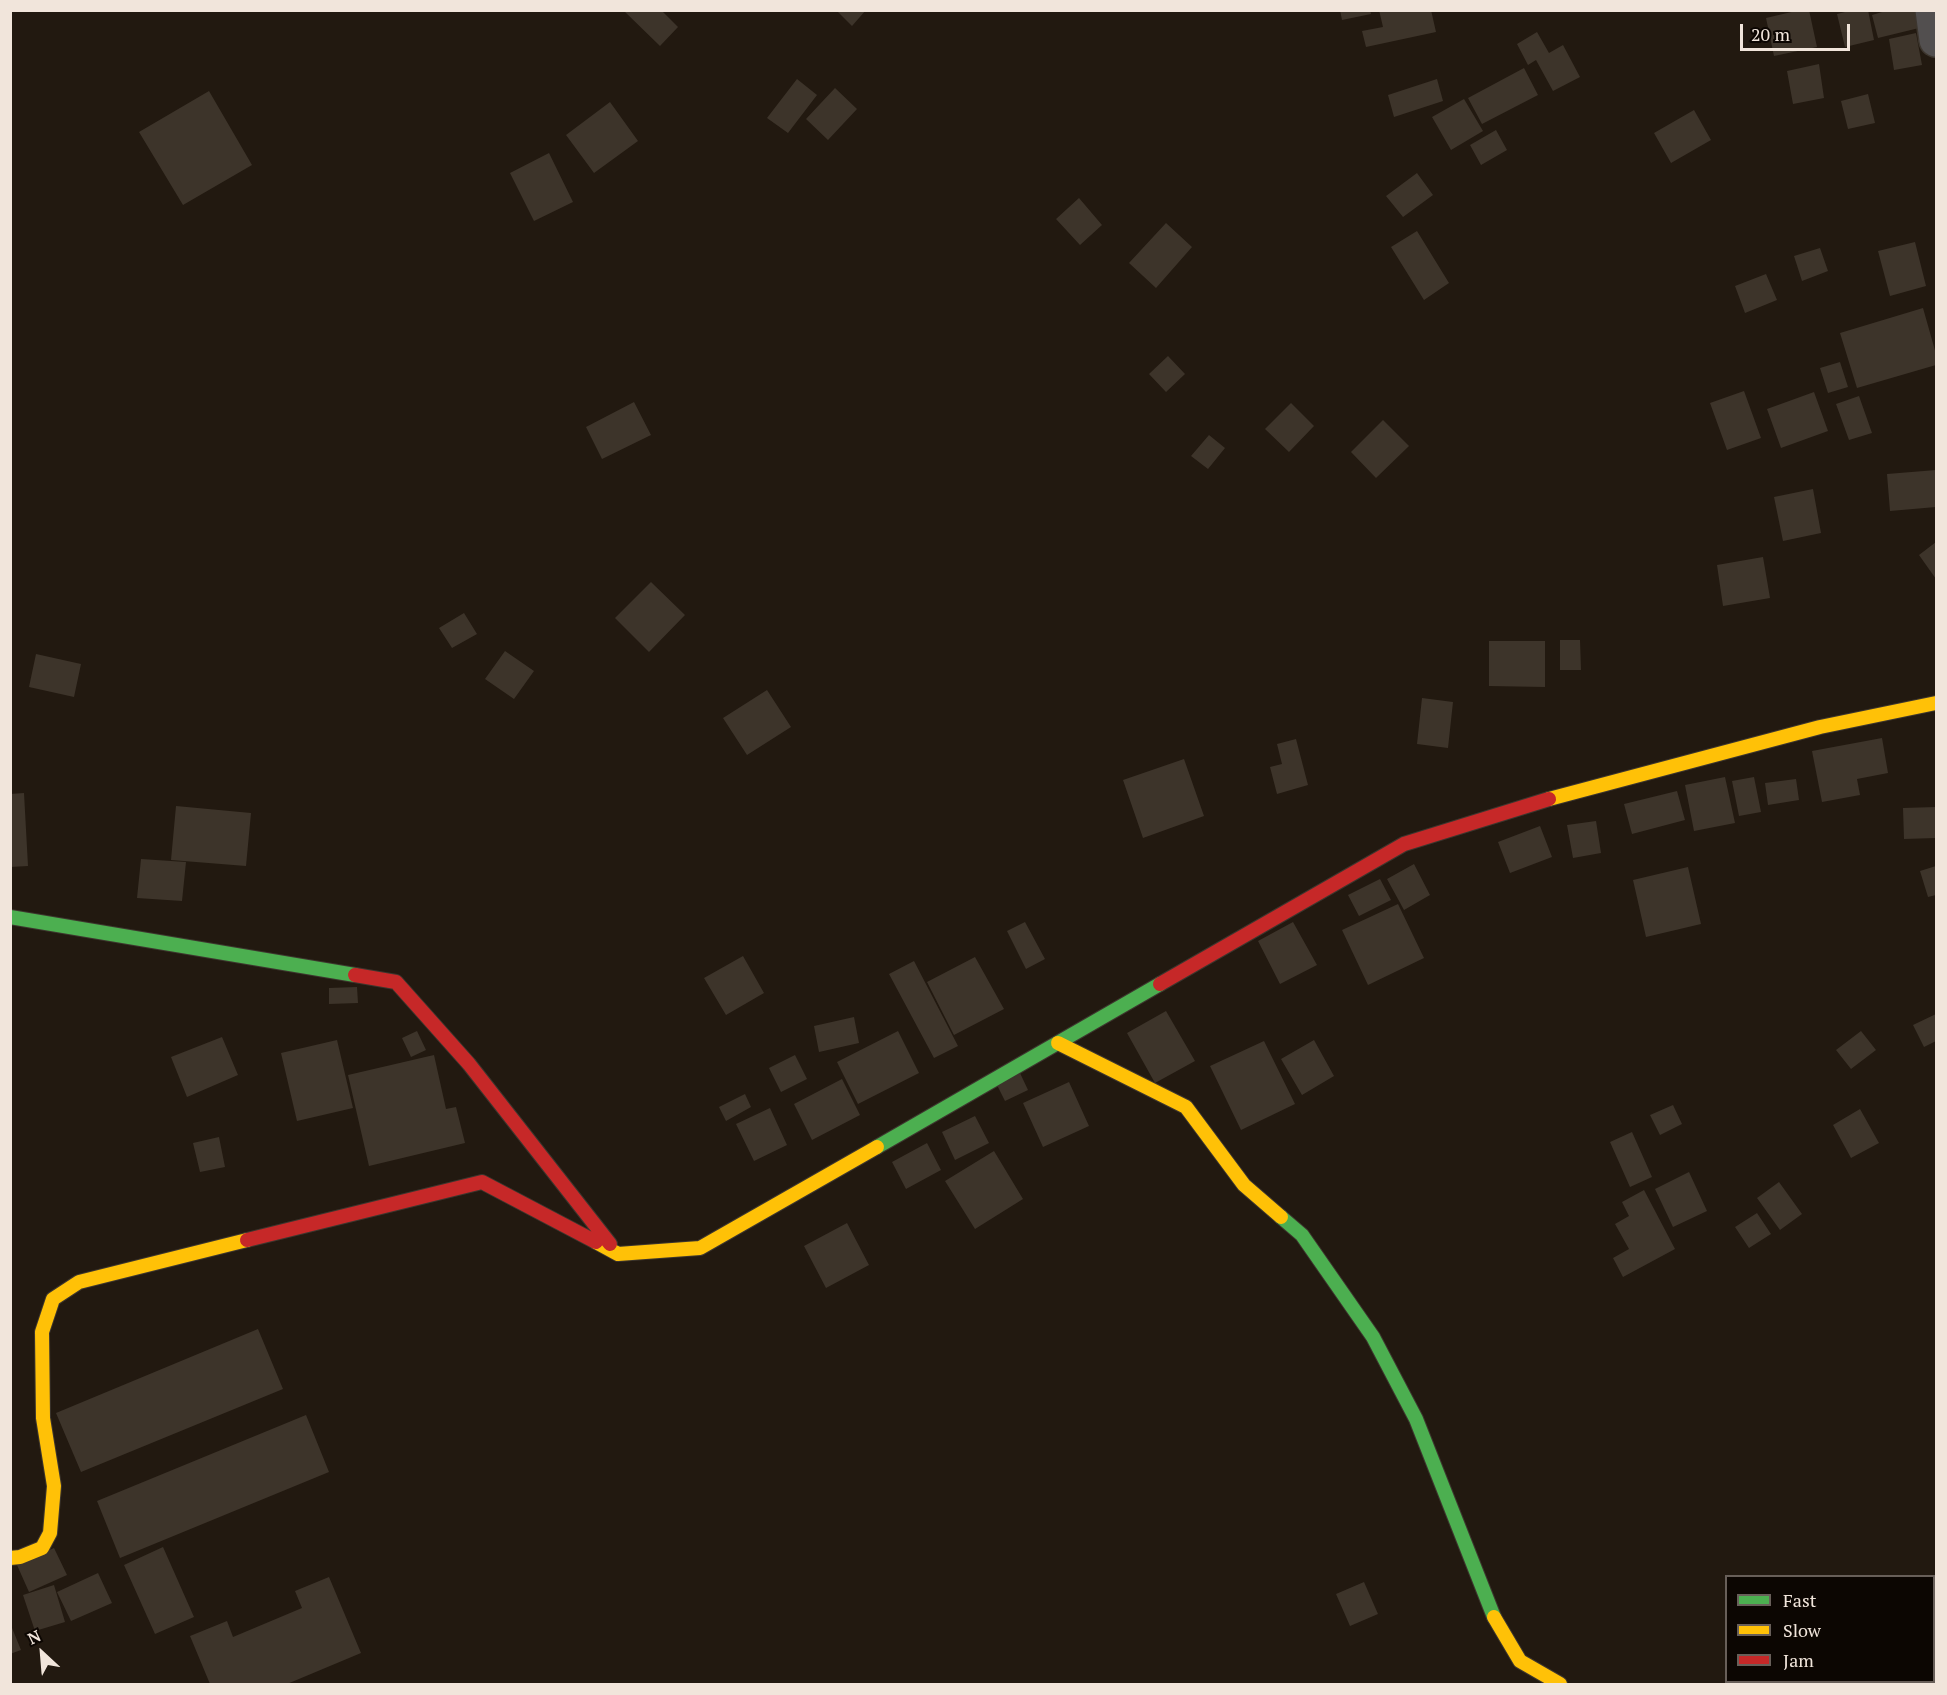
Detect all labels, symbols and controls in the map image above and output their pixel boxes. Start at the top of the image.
scale bar [1743,12,1852,50]
text: 20 m [1751,22,1790,46]
legend [1725,1575,1935,1683]
text: Fast [1783,1588,1816,1612]
text: Slow [1783,1618,1821,1642]
north arrow [12,1623,72,1683]
text: N [24,1624,44,1649]
text: Jam [1783,1648,1814,1672]

